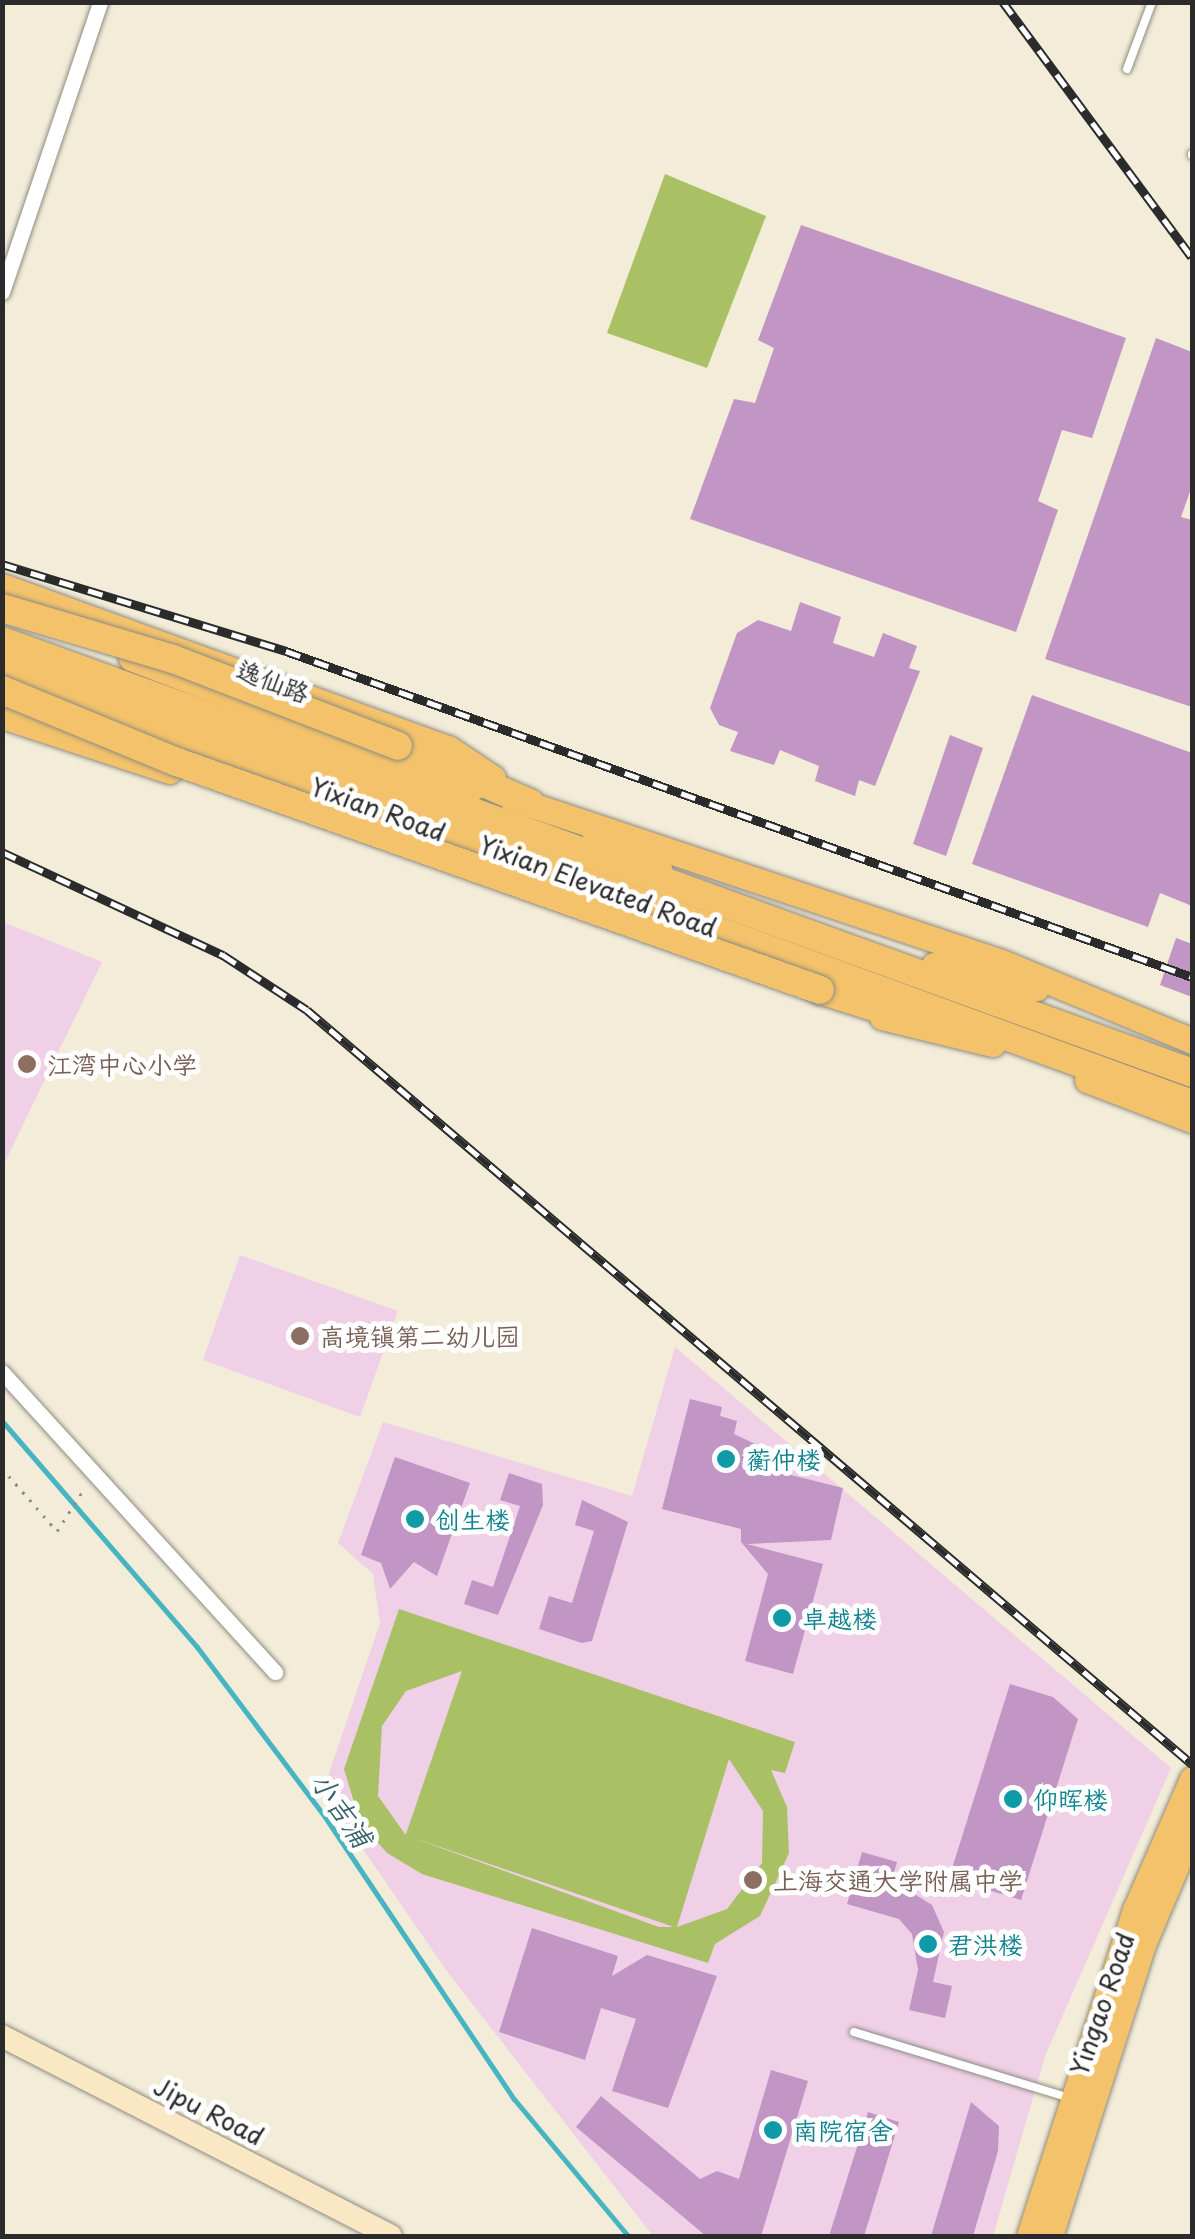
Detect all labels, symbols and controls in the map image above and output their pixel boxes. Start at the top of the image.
street label: 逸仙路 [233,654,313,708]
street label: Yixian Road [307,771,449,847]
street label: Yixian Elevated Road [477,830,719,942]
place label: 江湾中心小学 [47,1049,197,1079]
marker: 江湾中心小学 [16,1053,38,1075]
place label: 高境镇第二幼儿园 [320,1321,520,1351]
marker: 高境镇第二幼儿园 [289,1325,311,1347]
place label: 蘅仲楼 [746,1444,821,1474]
marker: 蘅仲楼 [715,1448,737,1470]
place label: 创生楼 [435,1504,510,1534]
marker: 创生楼 [404,1508,426,1530]
place label: 卓越楼 [802,1603,877,1633]
marker: 卓越楼 [771,1607,793,1629]
water label: 小吉浦 [304,1765,380,1853]
place label: 仰晖楼 [1033,1784,1108,1814]
marker: 仰晖楼 [1002,1788,1024,1810]
place label: 上海交通大学附属中学 [773,1865,1023,1895]
marker: 上海交通大学附属中学 [742,1869,764,1891]
place label: 君洪楼 [948,1929,1023,1959]
street label: Yingao Road [1064,1929,1140,2079]
marker: 君洪楼 [917,1933,939,1955]
street label: Jipu Road [149,2071,269,2151]
place label: 南院宿舍 [793,2115,893,2145]
marker: 南院宿舍 [762,2119,784,2141]

